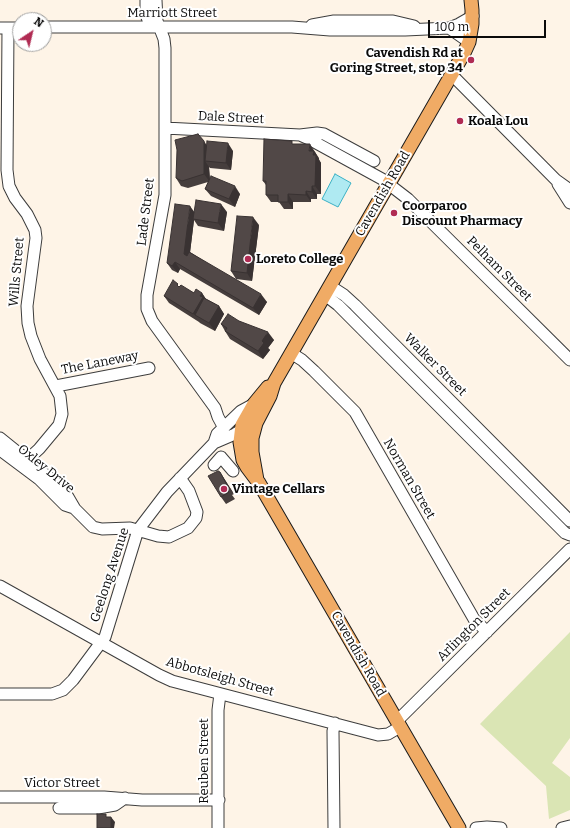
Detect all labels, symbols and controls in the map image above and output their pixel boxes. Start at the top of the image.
street label: Marriott Street [127,5,217,21]
north arrow [12,12,52,52]
scale bar [430,12,548,38]
text: N [31,15,46,30]
text: 100 m [435,20,469,34]
place label: Cavendish Rd at Goring Street, stop 34 [330,45,463,76]
marker: Cavendish Rd at Goring Street, stop 34 [466,55,476,65]
street label: Dale Street [197,108,265,128]
place label: Koala Lou [468,113,528,129]
marker: Koala Lou [455,116,465,126]
street label: Cavendish Road [352,149,414,239]
street label: Lade Street [134,177,158,247]
place label: Coorparoo Discount Pharmacy [402,198,523,229]
marker: Coorparoo Discount Pharmacy [389,208,399,218]
street label: Pelham Street [463,233,535,305]
street label: Wills Street [6,237,28,307]
place label: Loreto College [256,251,343,267]
marker: Loreto College [243,254,253,264]
street label: Walker Street [400,330,470,400]
street label: The Laneway [60,348,140,378]
street label: Norman Street [380,436,438,522]
street label: Oxley Drive [14,441,78,497]
place label: Vintage Cellars [232,481,325,497]
marker: Vintage Cellars [219,484,229,494]
street label: Geelong Avenue [87,526,133,624]
street label: Arlington Street [434,585,514,665]
street label: Cavendish Road [327,609,389,699]
street label: Abbotsleigh Street [164,654,276,700]
street label: Reuben Street [196,718,212,804]
street label: Victor Street [24,775,100,791]

